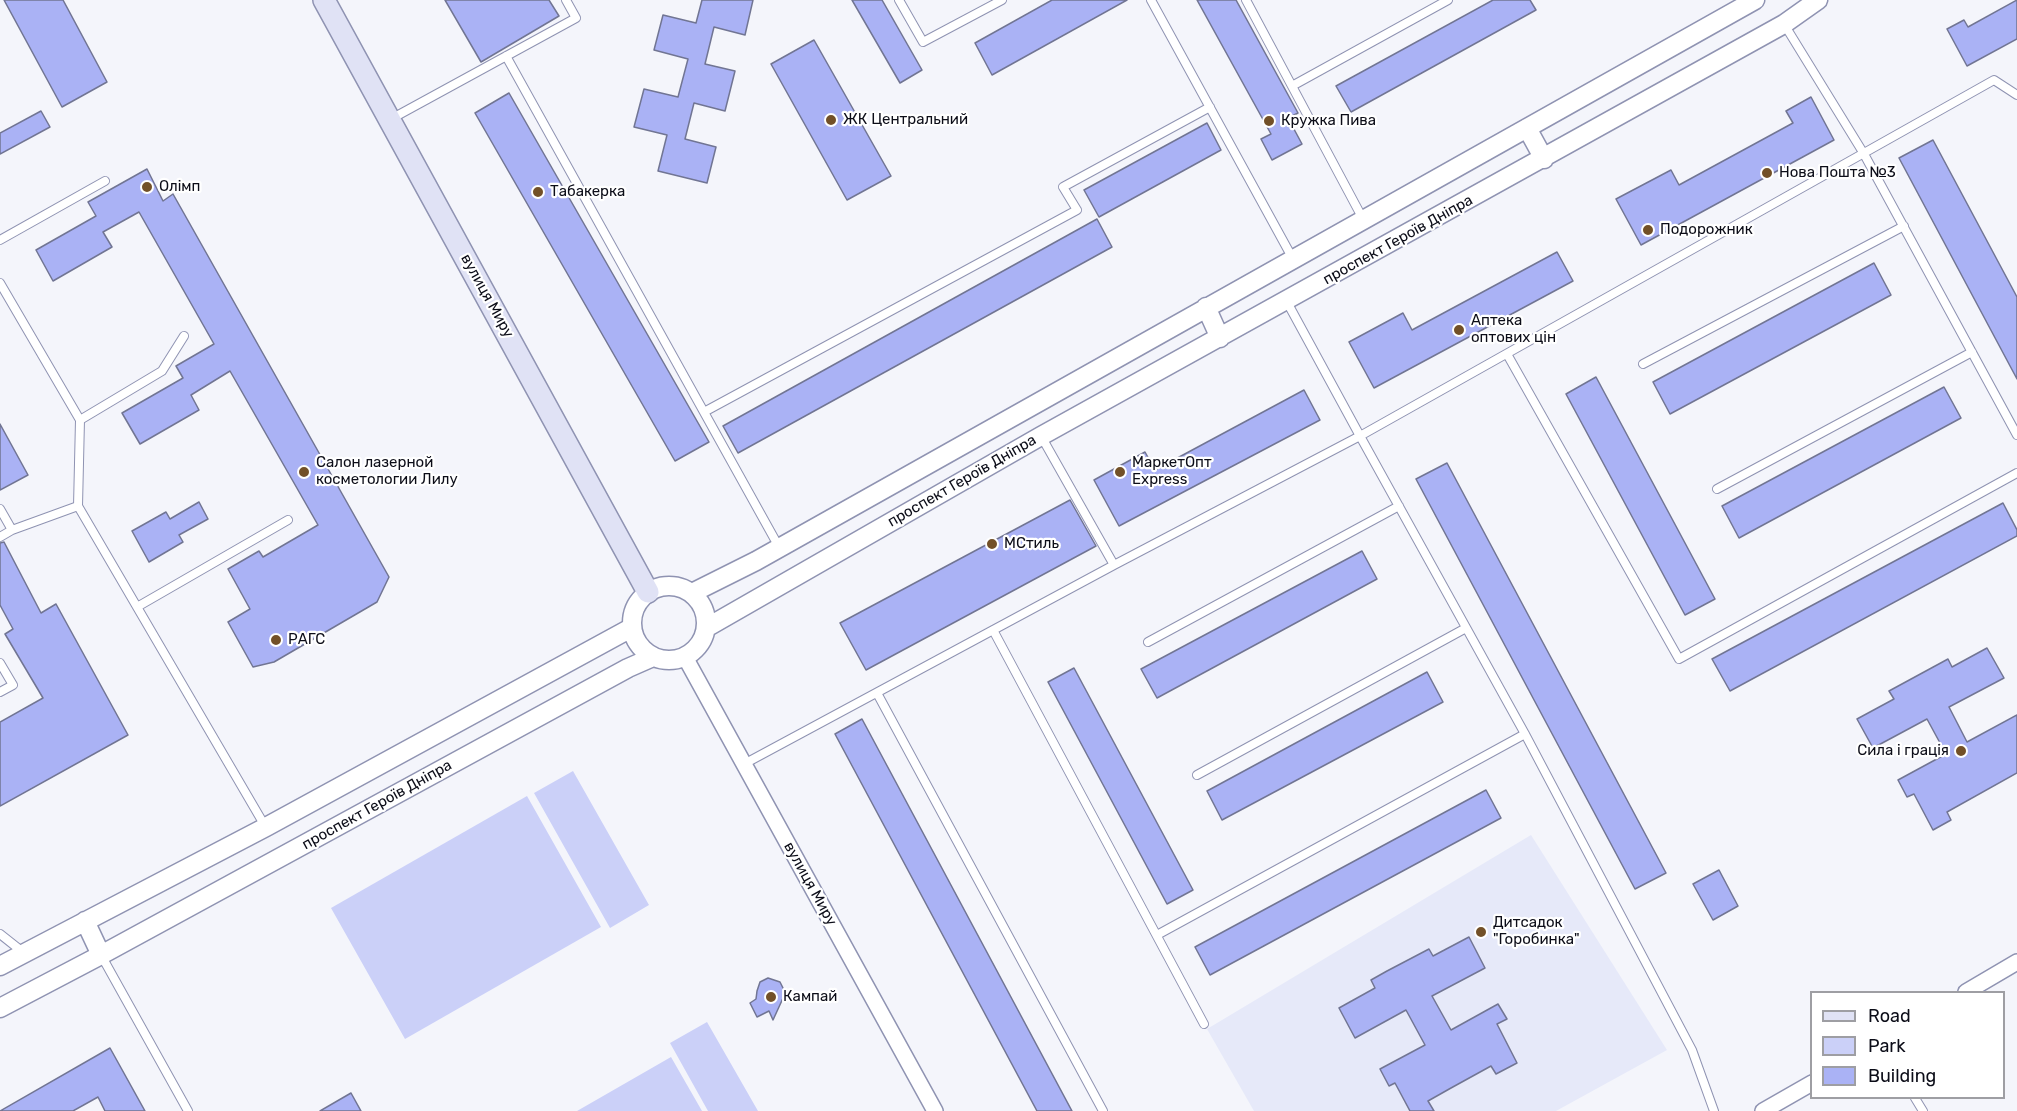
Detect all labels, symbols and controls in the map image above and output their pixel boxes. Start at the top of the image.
place label: ЖК Центральний [843,111,968,129]
place label: Кружка Пива [1281,112,1376,130]
marker: ЖК Центральний [824,113,838,127]
marker: Кружка Пива [1262,114,1276,128]
place label: Нова Пошта №3 [1779,164,1896,182]
marker: Нова Пошта №3 [1760,166,1774,180]
place label: Олімп [159,178,200,196]
marker: Олімп [140,180,154,194]
place label: Табакерка [550,183,625,201]
marker: Табакерка [531,185,545,199]
street label: проспект Героїв Дніпра [1320,191,1476,289]
place label: Подорожник [1660,221,1753,239]
marker: Подорожник [1641,223,1655,237]
street label: вулиця Миру [457,251,517,341]
place label: Аптека оптових цін [1471,312,1556,347]
marker: Аптека оптових цін [1452,323,1466,337]
street label: проспект Героїв Дніпра [885,431,1039,531]
place label: Салон лазерной косметологии Лилу [316,454,458,489]
place label: МаркетОпт Express [1132,454,1212,489]
marker: Салон лазерной косметологии Лилу [297,465,311,479]
marker: МаркетОпт Express [1113,465,1127,479]
place label: МСтиль [1004,535,1059,553]
marker: МСтиль [985,537,999,551]
place label: РАГС [288,631,325,649]
marker: РАГС [269,633,283,647]
place label: Сила і грація [1857,742,1949,760]
marker: Сила і грація [1954,744,1968,758]
street label: проспект Героїв Дніпра [299,756,455,854]
street label: вулиця Миру [780,839,840,929]
place label: Дитсадок "Горобинка" [1493,914,1580,949]
marker: Дитсадок "Горобинка" [1474,925,1488,939]
place label: Кампай [783,988,837,1006]
marker: Кампай [764,990,778,1004]
legend [1810,991,2005,1099]
text: Road [1868,1005,1911,1027]
text: Park [1868,1035,1905,1057]
text: Building [1868,1065,1936,1087]

